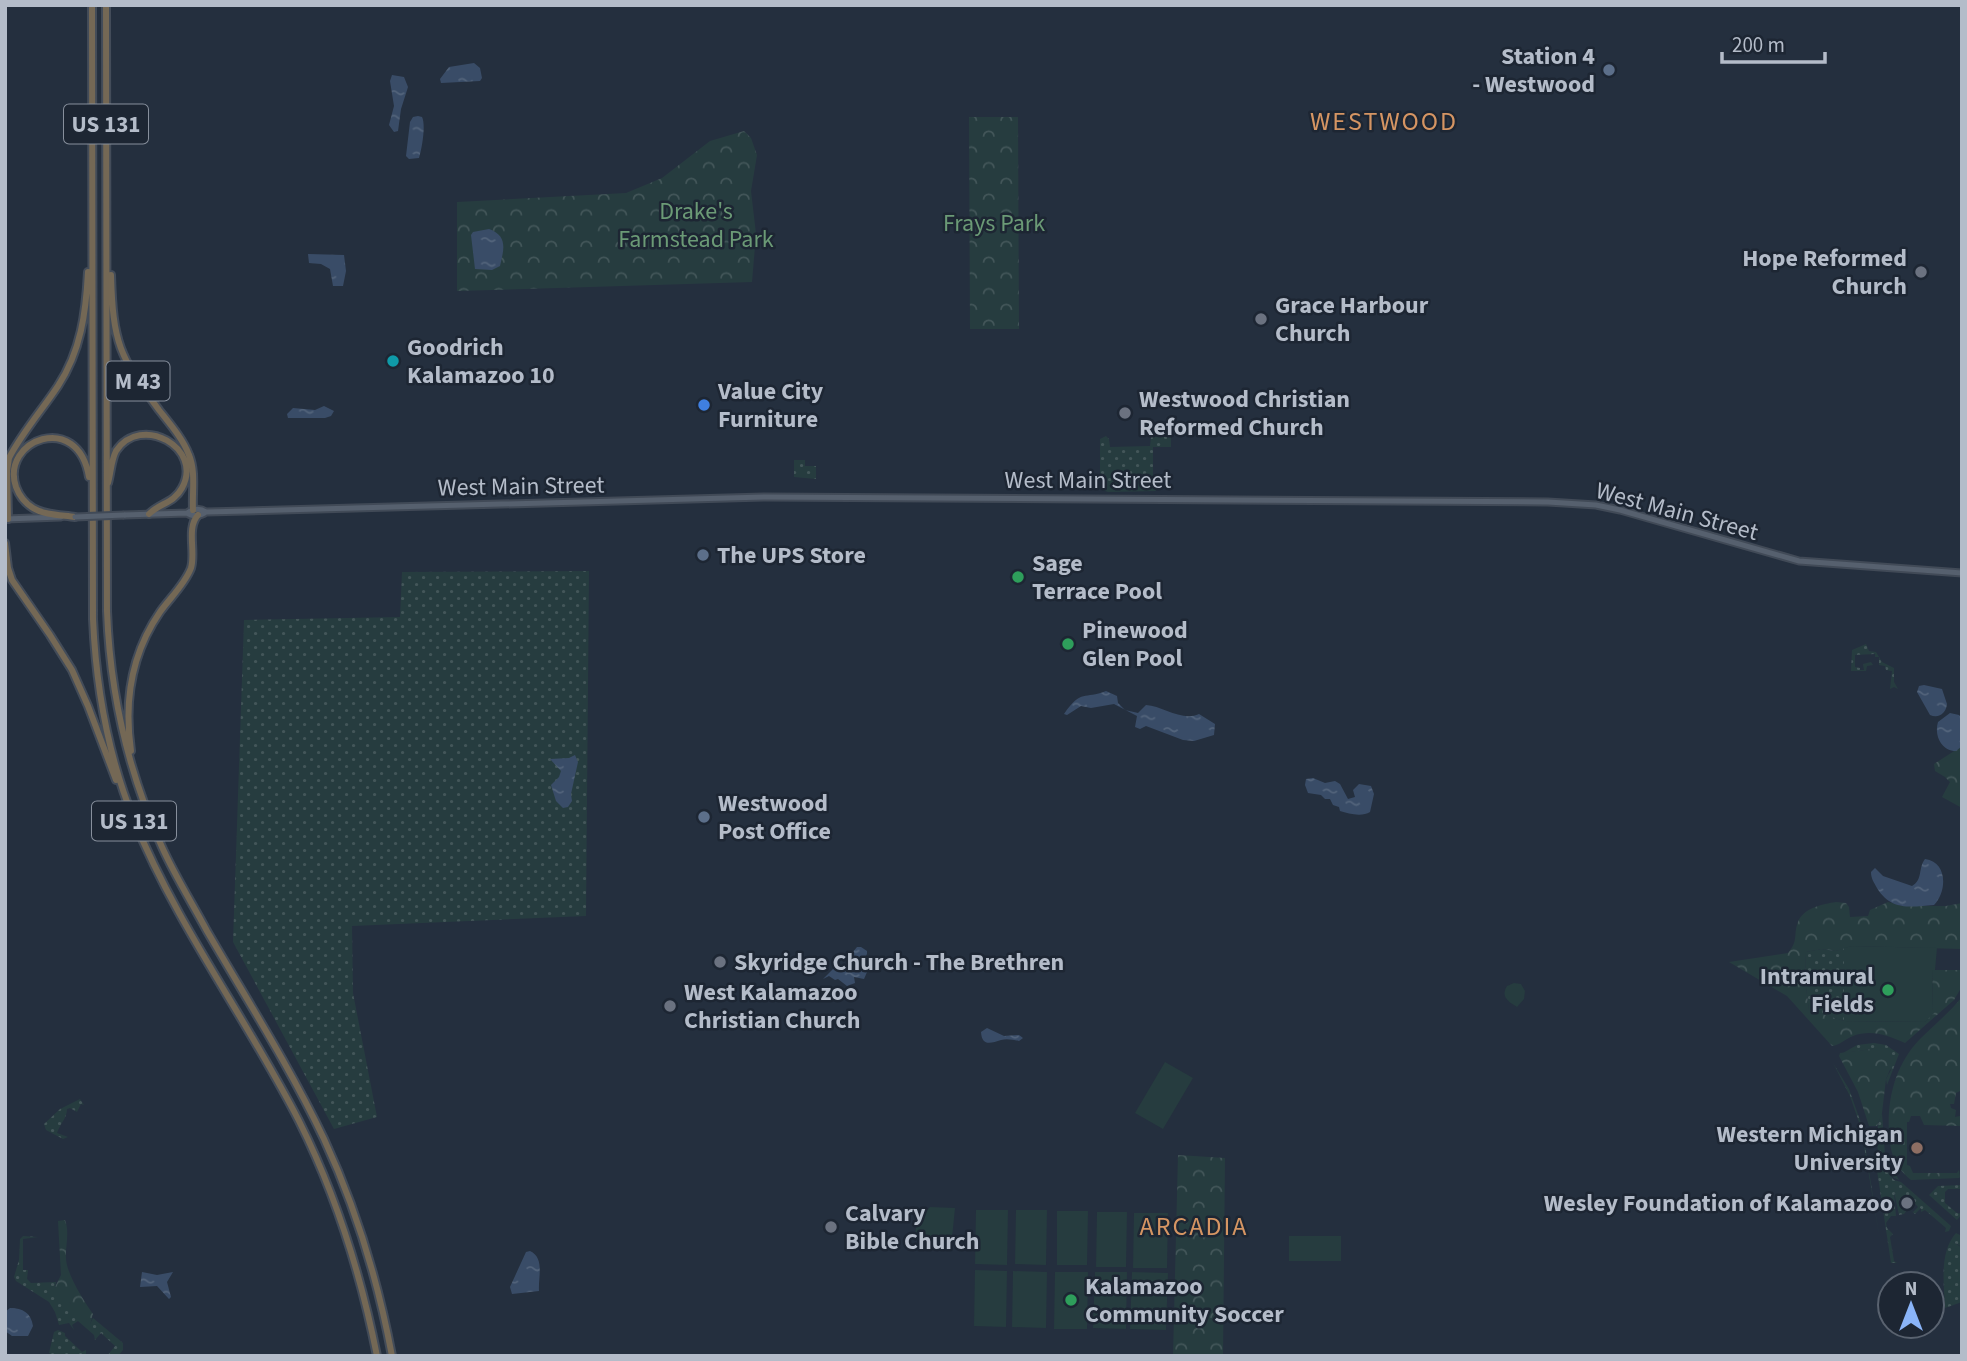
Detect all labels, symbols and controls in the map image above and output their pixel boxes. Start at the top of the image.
scale bar [1722,21,1825,65]
text: 200 m [1732,30,1785,60]
place label: Station 4 - Westwood [1472,39,1595,102]
marker: Station 4 - Westwood [1601,62,1617,78]
district label: WESTWOOD [1310,103,1458,140]
road number: US 131 [64,105,148,144]
park label: Drake's Farmstead Park [618,194,774,257]
park label: Frays Park [943,206,1045,241]
place label: Hope Reformed Church [1742,241,1907,304]
marker: Hope Reformed Church [1913,264,1929,280]
place label: Grace Harbour Church [1275,288,1429,351]
marker: Grace Harbour Church [1253,311,1269,327]
place label: Goodrich Kalamazoo 10 [407,330,555,393]
marker: Goodrich Kalamazoo 10 [385,353,401,369]
road number: M 43 [106,362,170,400]
place label: Value City Furniture [717,374,824,437]
place label: Westwood Christian Reformed Church [1139,382,1350,445]
marker: Value City Furniture [696,397,712,413]
marker: Westwood Christian Reformed Church [1117,405,1133,421]
street label: West Main Street [1005,463,1171,498]
street label: West Main Street [437,468,605,505]
street label: West Main Street [1592,473,1762,550]
place label: The UPS Store [717,538,866,573]
place label: Sage Terrace Pool [1032,546,1162,609]
marker: The UPS Store [695,547,711,563]
marker: Sage Terrace Pool [1010,569,1026,585]
place label: Pinewood Glen Pool [1082,613,1188,676]
marker: Pinewood Glen Pool [1060,636,1076,652]
place label: Westwood Post Office [718,786,831,849]
road number: US 131 [92,802,176,841]
marker: Westwood Post Office [696,809,712,825]
place label: Skyridge Church - The Brethren [734,945,1064,980]
marker: Skyridge Church - The Brethren [712,954,728,970]
place label: Intramural Fields [1760,959,1874,1022]
place label: West Kalamazoo Christian Church [684,975,861,1038]
marker: Intramural Fields [1880,982,1896,998]
marker: West Kalamazoo Christian Church [662,998,678,1014]
place label: Western Michigan University [1716,1117,1903,1180]
marker: Western Michigan University [1909,1140,1925,1156]
place label: Wesley Foundation of Kalamazoo [1544,1186,1893,1221]
marker: Wesley Foundation of Kalamazoo [1899,1195,1915,1211]
place label: Calvary Bible Church [845,1196,980,1259]
district label: ARCADIA [1140,1208,1248,1245]
marker: Calvary Bible Church [823,1219,839,1235]
place label: Kalamazoo Community Soccer [1085,1269,1284,1332]
north arrow [1876,1270,1946,1340]
text: N [1905,1276,1917,1303]
marker: Kalamazoo Community Soccer [1063,1292,1079,1308]

